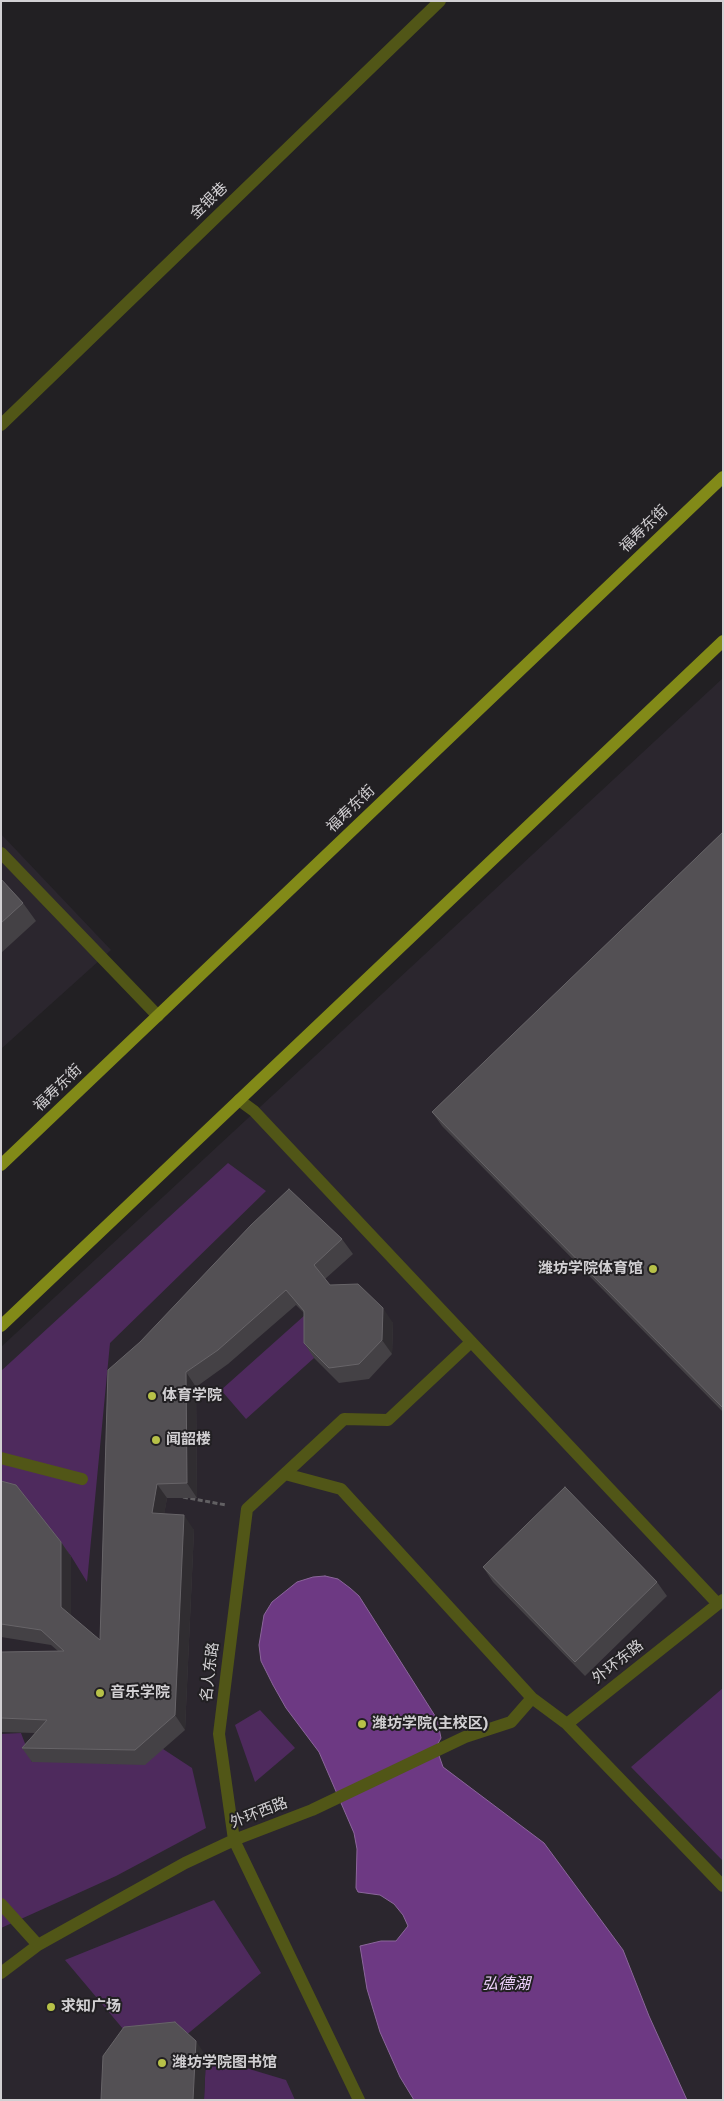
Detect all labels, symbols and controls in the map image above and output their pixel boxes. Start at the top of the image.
street label: 金银巷 [187,179,231,223]
street label: 福寿东街 [616,502,672,556]
street label: 福寿东街 [323,782,379,836]
street label: 福寿东街 [30,1061,86,1115]
place label: 潍坊学院体育馆 [538,1260,643,1278]
marker: 潍坊学院体育馆 [647,1263,659,1275]
place label: 体育学院 [162,1387,222,1405]
marker: 体育学院 [146,1390,158,1402]
place label: 闻韶楼 [166,1431,211,1449]
marker: 闻韶楼 [150,1434,162,1446]
street label: 外环东路 [589,1636,647,1688]
street label: 名人东路 [197,1641,223,1703]
place label: 音乐学院 [110,1684,170,1702]
marker: 音乐学院 [94,1687,106,1699]
place label: 潍坊学院(主校区) [372,1715,489,1733]
marker: 潍坊学院(主校区) [356,1718,368,1730]
street label: 外环西路 [228,1794,290,1832]
water label: 弘德湖 [482,1974,530,1994]
place label: 求知广场 [61,1998,121,2016]
marker: 求知广场 [45,2001,57,2013]
place label: 潍坊学院图书馆 [172,2054,277,2072]
marker: 潍坊学院图书馆 [156,2057,168,2069]

